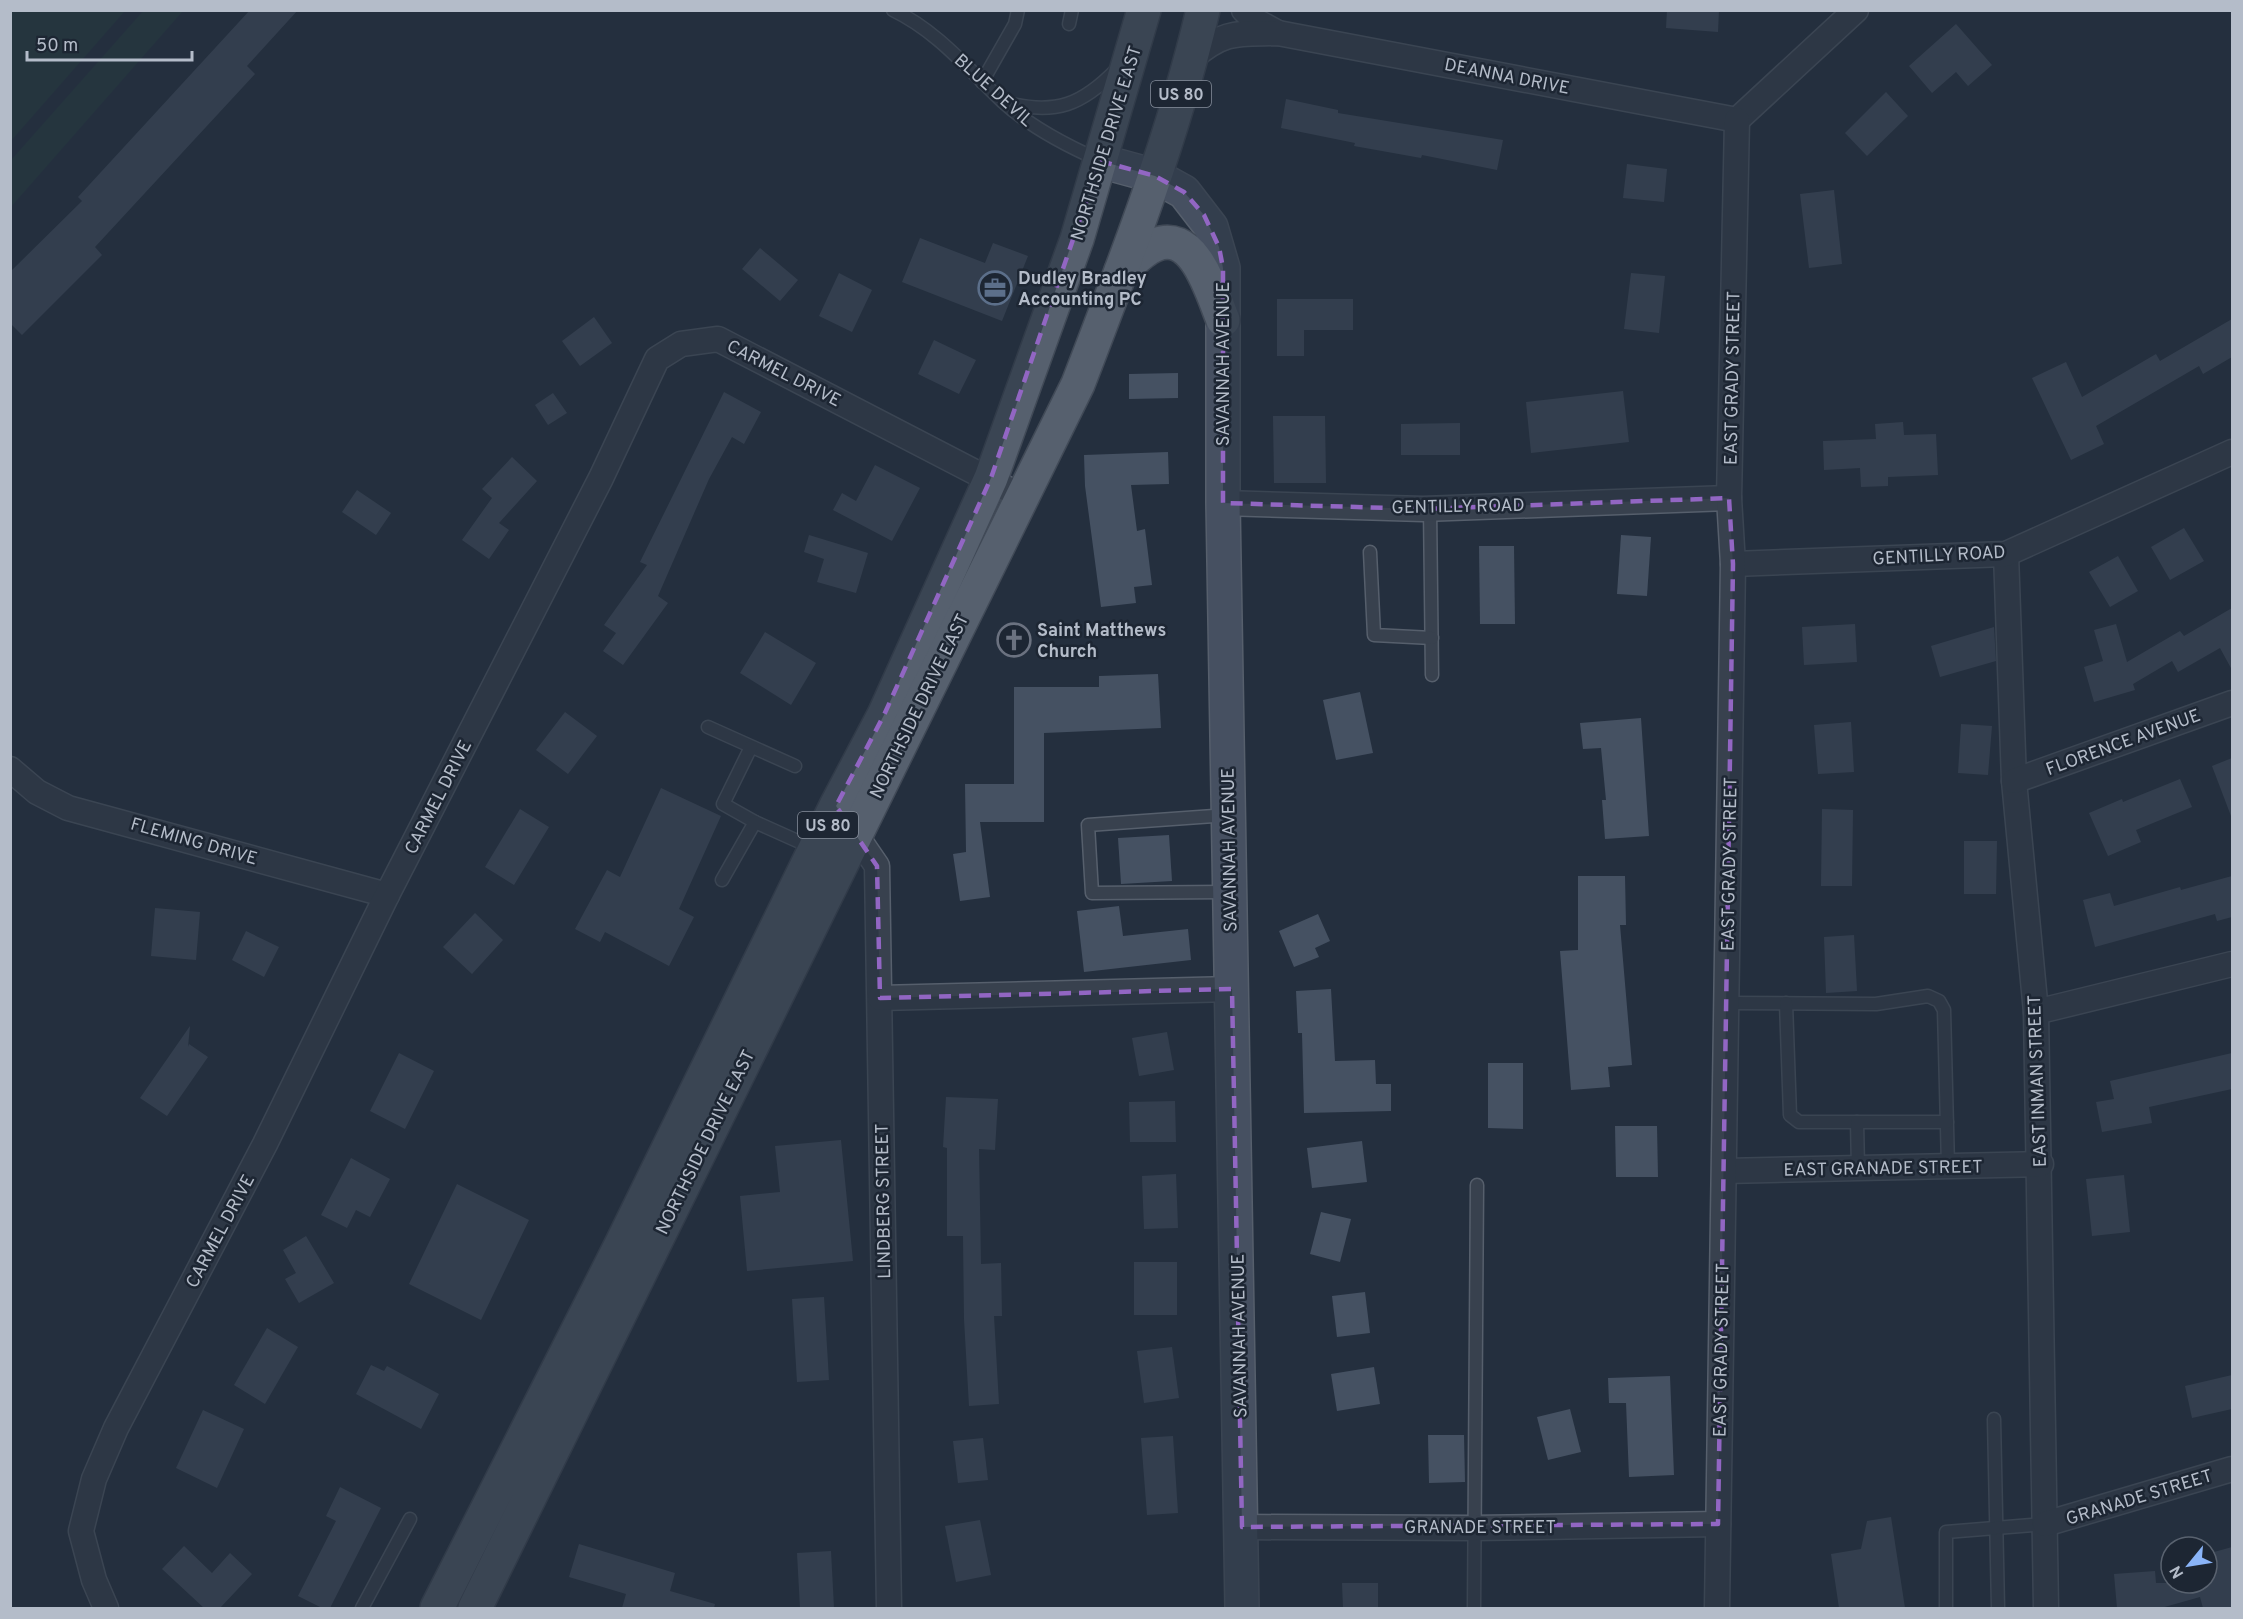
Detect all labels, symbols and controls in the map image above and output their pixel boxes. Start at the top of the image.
scale bar [27,24,192,62]
text: 50 m [36,35,78,58]
street label: NORTHSIDE DRIVE EAST [1067,43,1148,244]
street label: BLUE DEVIL [949,50,1037,133]
street label: DEANNA DRIVE [1442,54,1571,101]
road number: US 80 [1151,81,1211,107]
place label: Dudley Bradley Accounting PC [1018,268,1147,312]
office icon: Dudley Bradley Accounting PC [977,270,1013,306]
street label: SAVANNAH AVENUE [1213,282,1236,446]
street label: EAST GRADY STREET [1720,291,1747,465]
street label: CARMEL DRIVE [722,336,844,413]
street label: GENTILLY ROAD [1391,495,1525,520]
street label: GENTILLY ROAD [1872,542,2006,571]
street label: NORTHSIDE DRIVE EAST [866,611,975,803]
place label: Saint Matthews Church [1037,620,1166,664]
church icon: Saint Matthews Church [996,622,1032,658]
street label: FLORENCE AVENUE [2043,705,2204,782]
street label: CARMEL DRIVE [401,737,478,859]
street label: SAVANNAH AVENUE [1218,768,1243,932]
street label: EAST GRADY STREET [1717,777,1744,951]
road number: US 80 [798,812,858,838]
street label: FLEMING DRIVE [127,813,260,872]
street label: EAST INMAN STREET [2024,994,2053,1168]
street label: NORTHSIDE DRIVE EAST [652,1047,761,1239]
street label: LINDBERG STREET [872,1123,897,1279]
street label: EAST GRANADE STREET [1783,1156,1983,1183]
street label: CARMEL DRIVE [182,1171,261,1293]
street label: SAVANNAH AVENUE [1228,1254,1253,1418]
street label: EAST GRADY STREET [1709,1263,1736,1437]
street label: GRANADE STREET [2063,1465,2215,1532]
street label: GRANADE STREET [1404,1517,1556,1540]
north arrow [2159,1535,2219,1595]
text: N [2166,1562,2189,1581]

